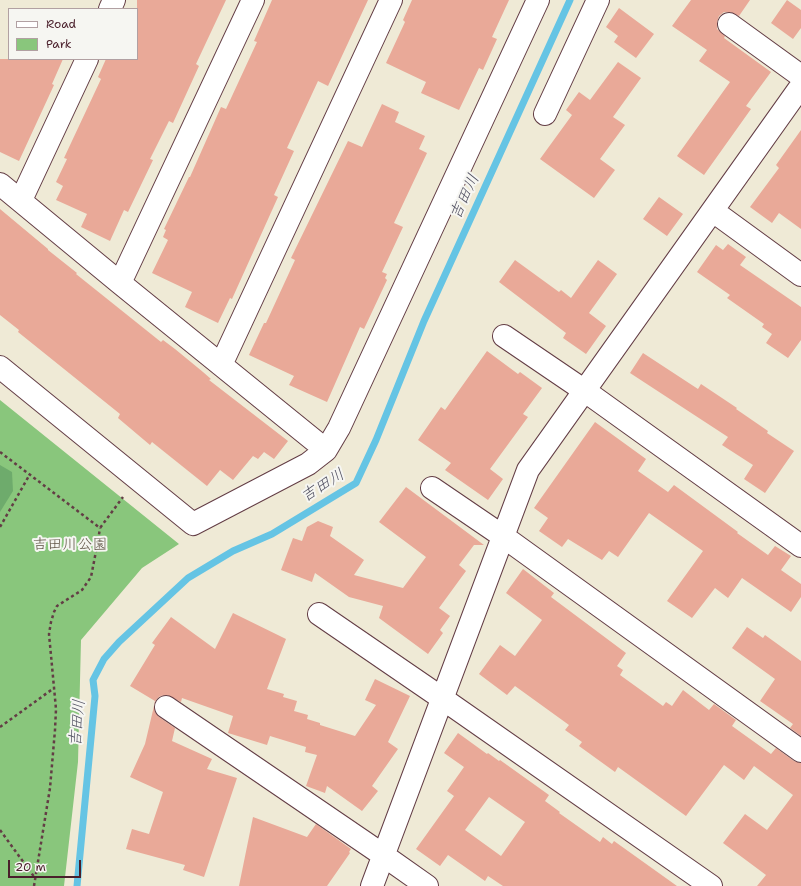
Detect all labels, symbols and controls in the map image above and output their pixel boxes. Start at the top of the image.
legend [8,8,138,60]
text: Road [46,16,76,32]
text: Park [46,36,72,52]
water label: 吉田川 [446,171,484,223]
water label: 吉田川 [298,465,348,507]
park label: 吉田川公園 [33,536,107,554]
water label: 吉田川 [66,698,90,748]
scale bar [10,852,83,878]
text: 20 m [15,859,46,875]

